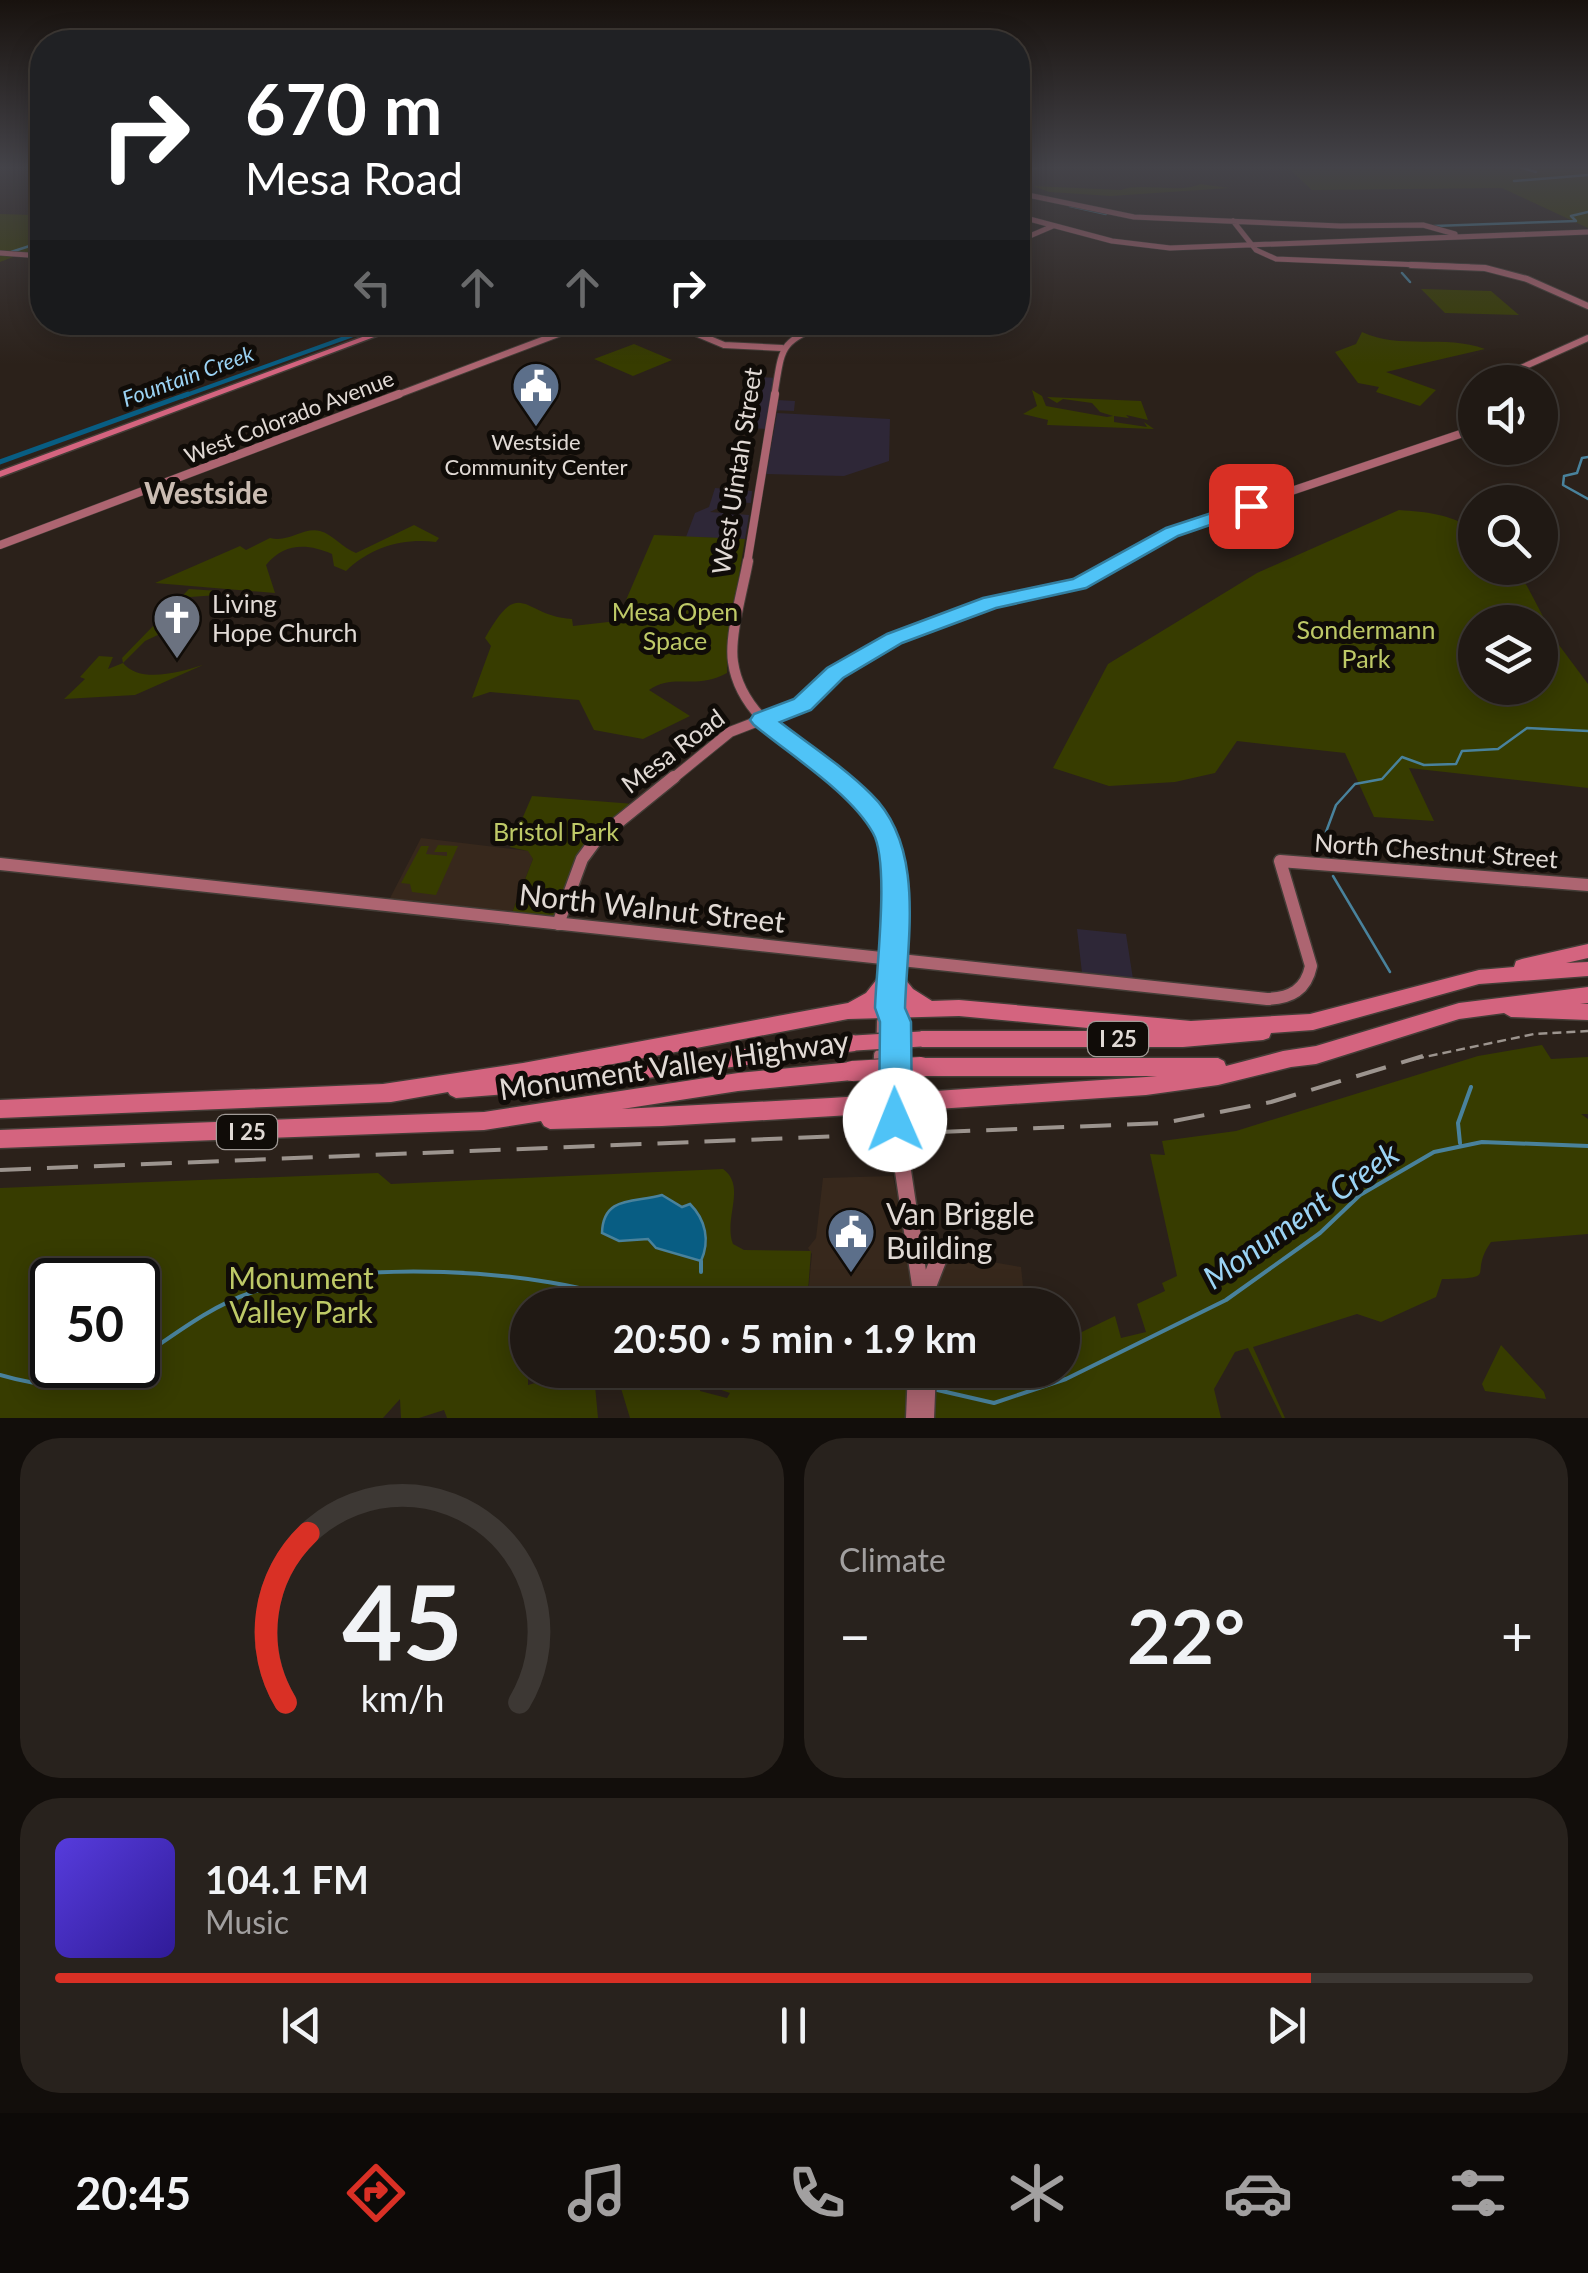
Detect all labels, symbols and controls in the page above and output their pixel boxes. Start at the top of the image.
text: 670 m [245,66,442,150]
icon: right [80,70,210,200]
text: Mesa Road [245,151,463,205]
icon: left [345,260,400,315]
icon: ahead [450,260,505,315]
icon: ahead [555,260,610,315]
icon: right [660,260,715,315]
water label: Fountain Creek [118,339,258,412]
public building icon: Westside Community Center [510,360,562,428]
street label: West Colorado Avenue [180,364,397,469]
street label: West Uintah Street [705,365,767,577]
map controls [1458,365,1558,705]
button: sound [1458,365,1558,465]
place label: Westside Community Center [445,428,627,480]
pin [1209,464,1294,549]
district label: Westside [144,474,268,510]
icon: arrive [1224,479,1279,534]
button: search [1458,485,1558,585]
place label: Living Hope Church [212,588,358,647]
church icon: Living Hope Church [151,592,203,660]
park label: Mesa Open Space [612,596,738,655]
button: layers [1458,605,1558,705]
park label: Sondermann Park [1297,614,1435,673]
street label: Mesa Road [615,702,730,799]
park label: Bristol Park [493,816,619,846]
street label: North Chestnut Street [1313,827,1559,873]
street label: North Walnut Street [517,875,787,939]
street label: Monument Valley Highway [497,1022,851,1106]
road number: I 25 [1088,1022,1148,1056]
position arrow [843,1068,947,1172]
road number: I 25 [217,1115,277,1149]
water label: Monument Creek [1195,1132,1406,1297]
place label: Van Briggle Building [886,1195,1035,1265]
public building icon: Van Briggle Building [825,1206,877,1274]
speed limit sign: 50 [30,1258,160,1388]
park label: Monument Valley Park [228,1259,374,1329]
text: 20:50 · 5 min · 1.9 km [613,1315,977,1361]
text: Climate [839,1540,946,1579]
text: 45 [342,1557,462,1682]
text: 22° [1127,1590,1245,1680]
text: − [839,1602,871,1668]
text: + [1501,1602,1533,1668]
text: km/h [360,1677,444,1720]
text: 104.1 FM [205,1856,369,1902]
text: Music [205,1902,289,1941]
icon: previous [274,1998,329,2053]
icon: pause [766,1998,821,2053]
icon: next [1259,1998,1314,2053]
icon: directions [341,2158,411,2228]
icon: music [562,2158,632,2228]
icon: phone [782,2158,852,2228]
icon: climate [1002,2158,1072,2228]
icon: car [1223,2158,1293,2228]
icon: filters [1443,2158,1513,2228]
text: 20:45 [75,2166,191,2220]

